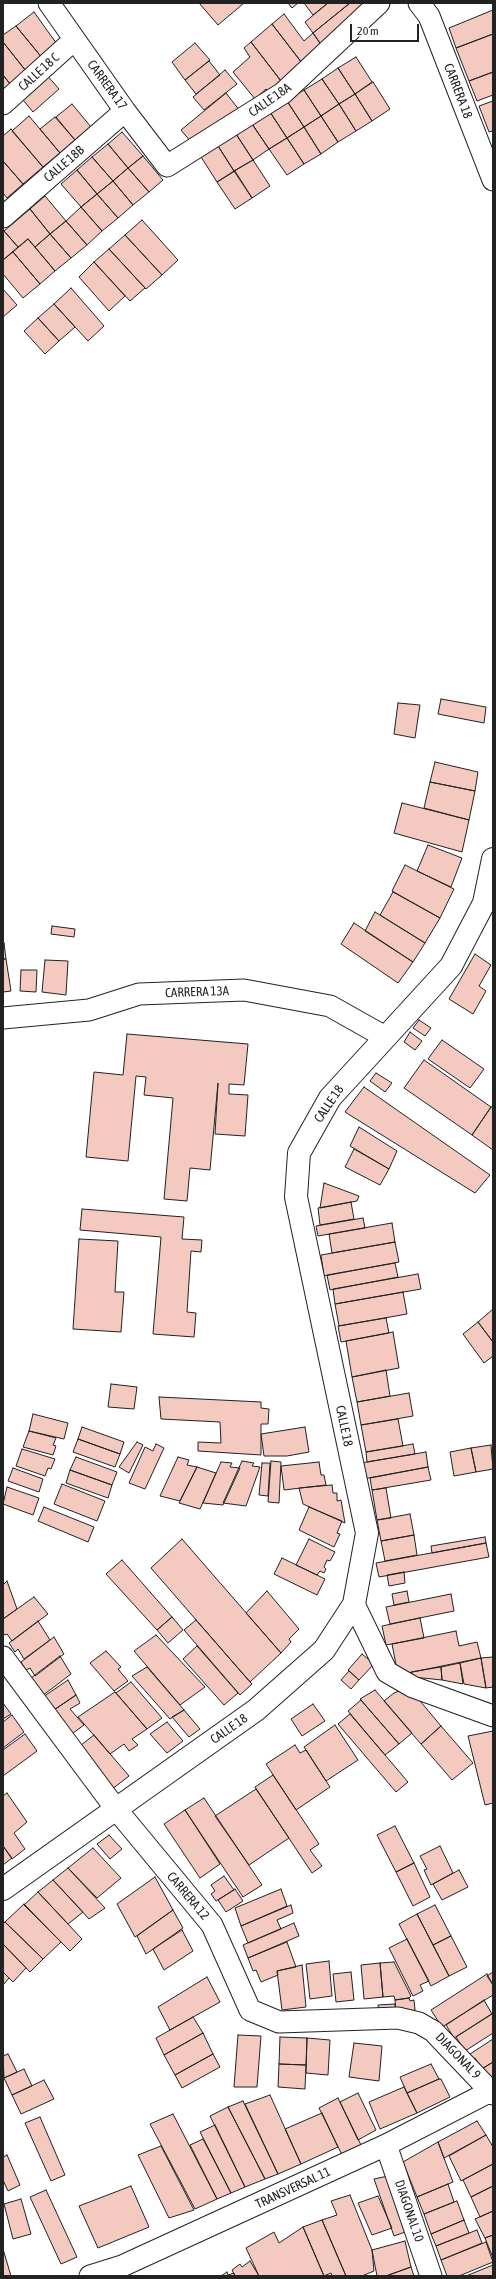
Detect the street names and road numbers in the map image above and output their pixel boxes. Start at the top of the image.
street label: CALLE 18 C [15,50,63,94]
street label: CARRERA 17 [84,57,130,113]
street label: CARRERA 18 [440,61,476,121]
street label: CALLE 18A [246,80,294,120]
street label: CALLE 18B [41,142,87,186]
street label: CARRERA 13A [165,983,229,1001]
street label: CALLE 18 [311,1082,347,1126]
street label: CALLE 18 [332,1404,356,1448]
street label: CALLE 18 [207,1711,251,1747]
street label: CARRERA 12 [164,1869,212,1923]
street label: DIAGONAL 9 [432,2030,484,2082]
street label: TRANSVERSAL 11 [253,2164,333,2212]
street label: DIAGONAL 10 [391,2178,427,2244]

